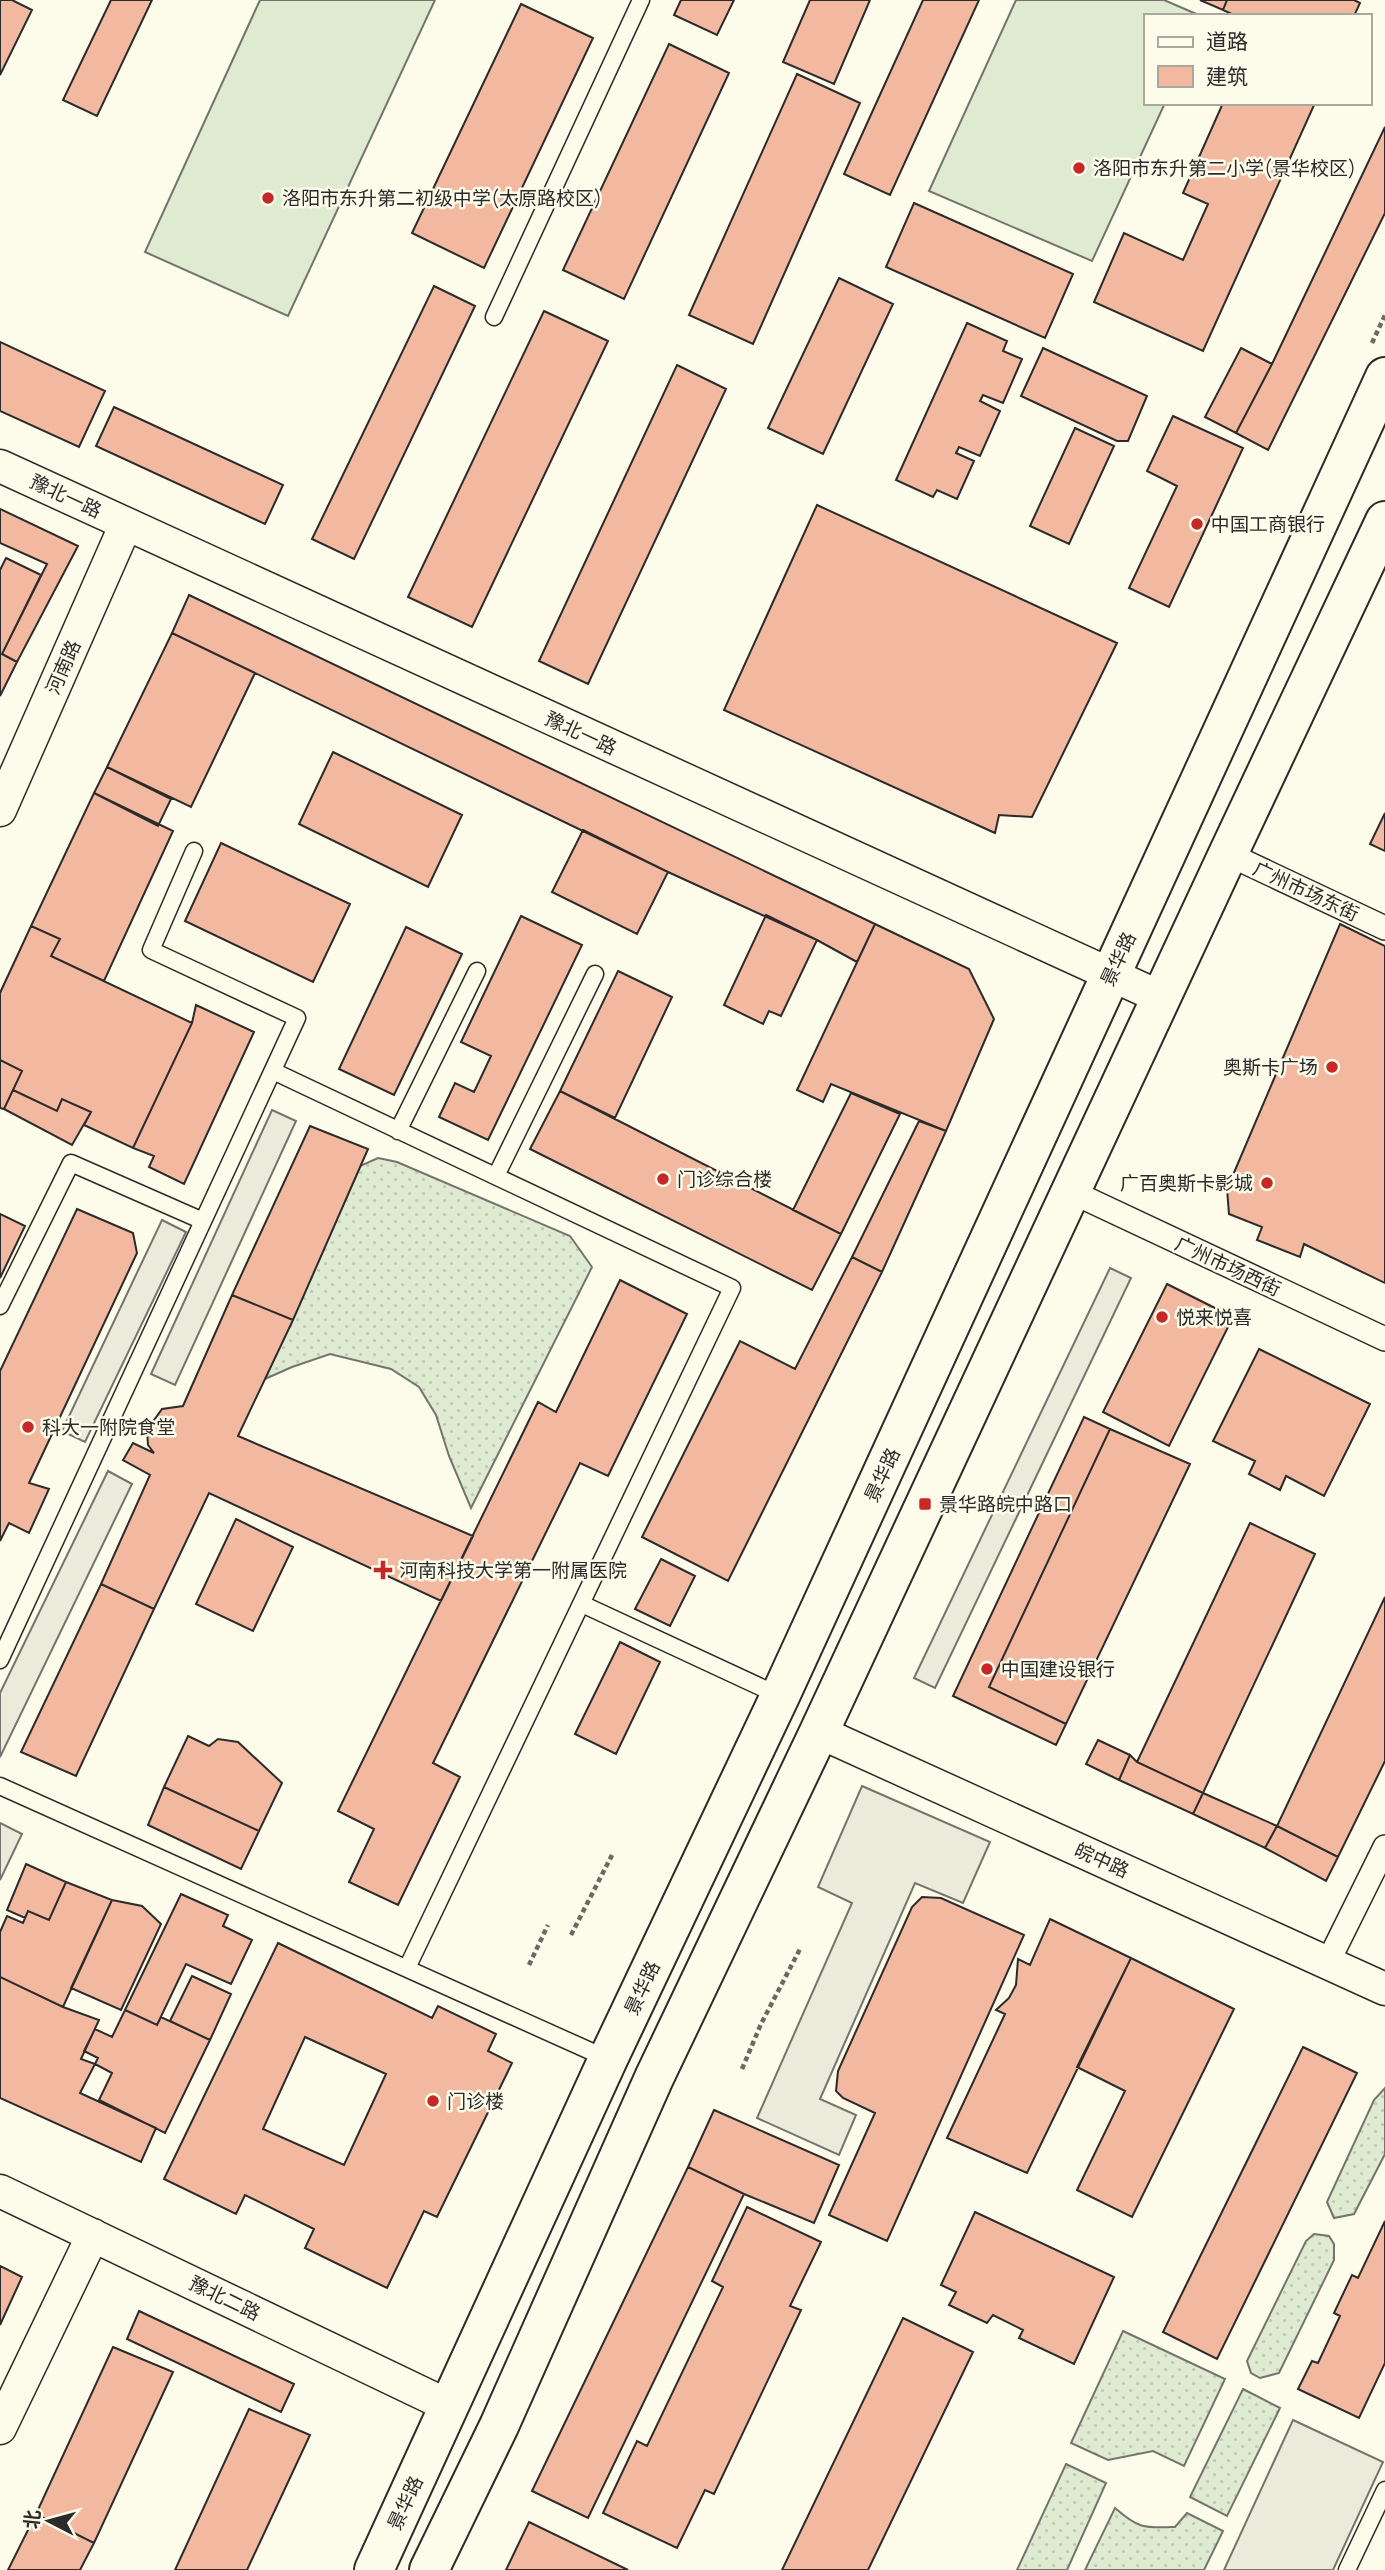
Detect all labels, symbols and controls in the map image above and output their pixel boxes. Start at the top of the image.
legend [1144,14,1371,105]
text: 道路 [1206,27,1248,55]
text: 建筑 [1206,62,1248,90]
place label: 洛阳市东升第二小学(景华校区) [1093,155,1356,181]
marker: 洛阳市东升第二小学(景华校区) [1071,160,1087,176]
place label: 洛阳市东升第二初级中学(太原路校区) [282,185,602,211]
marker: 洛阳市东升第二初级中学(太原路校区) [260,190,276,206]
street label: 豫北一路 [26,468,106,524]
place label: 中国工商银行 [1211,511,1325,537]
marker: 中国工商银行 [1189,516,1205,532]
street label: 河南路 [40,636,86,698]
street label: 豫北一路 [541,705,621,761]
street label: 广州市场东街 [1249,855,1363,927]
street label: 景华路 [1094,928,1142,990]
place label: 奥斯卡广场 [1223,1054,1318,1080]
marker: 奥斯卡广场 [1324,1059,1340,1075]
place label: 门诊综合楼 [677,1166,772,1192]
place label: 广百奥斯卡影城 [1120,1170,1253,1196]
marker: 门诊综合楼 [655,1171,671,1187]
marker: 广百奥斯卡影城 [1259,1175,1275,1191]
street label: 广州市场西街 [1171,1230,1285,1302]
place label: 悦来悦喜 [1176,1304,1252,1330]
marker: 悦来悦喜 [1154,1309,1170,1325]
place label: 科大一附院食堂 [42,1414,175,1440]
marker: 科大一附院食堂 [20,1419,36,1435]
street label: 景华路 [858,1444,906,1506]
place label: 景华路皖中路口 [939,1491,1072,1517]
marker: 景华路皖中路口 [917,1496,933,1512]
place label: 河南科技大学第一附属医院 [399,1557,627,1583]
marker: 河南科技大学第一附属医院 [373,1560,393,1580]
place label: 中国建设银行 [1001,1656,1115,1682]
marker: 中国建设银行 [979,1661,995,1677]
street label: 皖中路 [1071,1837,1133,1883]
street label: 景华路 [618,1957,666,2019]
place label: 门诊楼 [447,2088,504,2114]
marker: 门诊楼 [425,2093,441,2109]
street label: 豫北二路 [185,2270,265,2326]
street label: 景华路 [381,2472,429,2534]
north arrow [14,2486,84,2556]
text: 北 [18,2508,46,2530]

